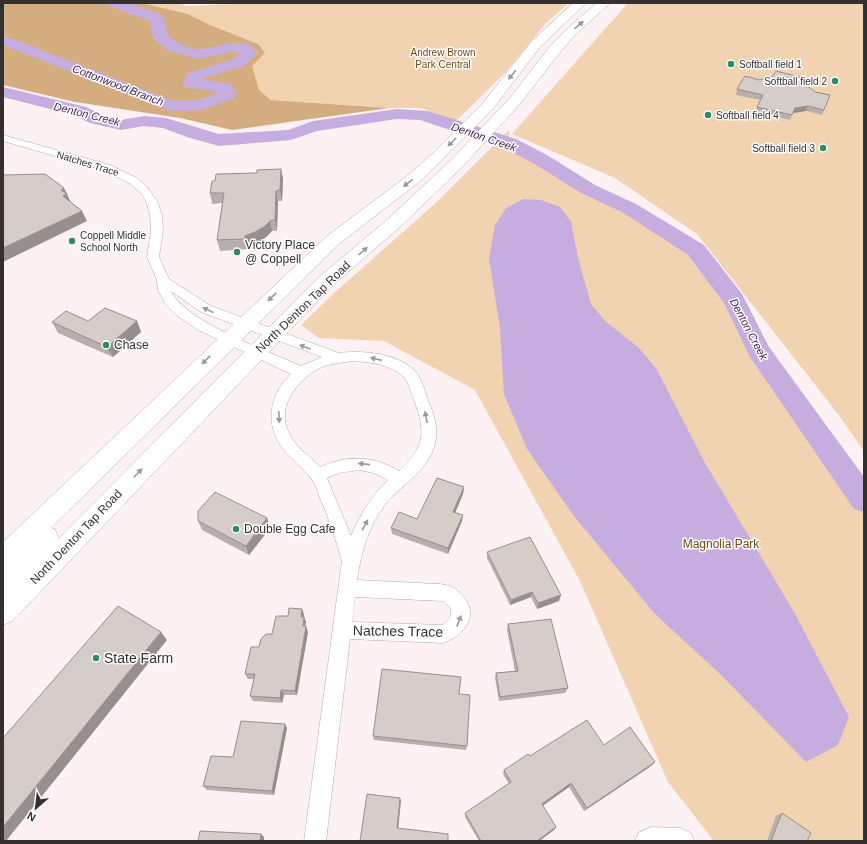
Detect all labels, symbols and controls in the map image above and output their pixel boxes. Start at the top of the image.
one-way arrow [574,20,584,30]
park label: Andrew Brown Park Central [410,47,476,70]
marker: Softball field 1 [726,59,736,69]
place label: Softball field 1 [739,59,802,70]
water label: Cottonwood Branch [71,62,165,108]
one-way arrow [508,69,516,80]
place label: Softball field 2 [764,76,827,87]
marker: Softball field 2 [830,76,840,86]
water label: Denton Creek [53,100,122,128]
marker: Softball field 4 [703,110,713,120]
place label: Softball field 4 [716,110,779,121]
water label: Denton Creek [450,120,519,154]
one-way arrow [447,137,457,147]
place label: Softball field 3 [752,143,815,154]
marker: Softball field 3 [818,143,828,153]
street label: Natches Trace [55,149,121,178]
one-way arrow [402,178,413,187]
place label: Coppell Middle School North [80,230,147,253]
marker: Coppell Middle School North [67,236,77,246]
place label: Victory Place @ Coppell [245,238,315,266]
one-way arrow [358,246,368,255]
marker: Victory Place @ Coppell [232,247,242,257]
street label: North Denton Tap Road [253,258,353,356]
one-way arrow [267,292,277,302]
water label: Denton Creek [728,296,770,362]
one-way arrow [202,306,214,313]
place label: Chase [114,338,149,352]
marker: Chase [101,340,111,350]
one-way arrow [299,343,311,349]
one-way arrow [370,355,382,361]
one-way arrow [201,356,211,365]
one-way arrow [276,411,282,424]
one-way arrow [423,411,429,424]
one-way arrow [358,461,370,468]
one-way arrow [134,468,143,478]
street label: North Denton Tap Road [27,487,125,587]
one-way arrow [362,519,368,530]
place label: Double Egg Cafe [244,522,336,536]
marker: Double Egg Cafe [231,524,241,534]
park label: Magnolia Park [683,537,760,551]
one-way arrow [456,614,462,626]
street label: Natches Trace [353,622,443,640]
place label: State Farm [104,650,173,666]
marker: State Farm [91,653,101,663]
north arrow [16,788,56,828]
text: N [25,810,38,824]

